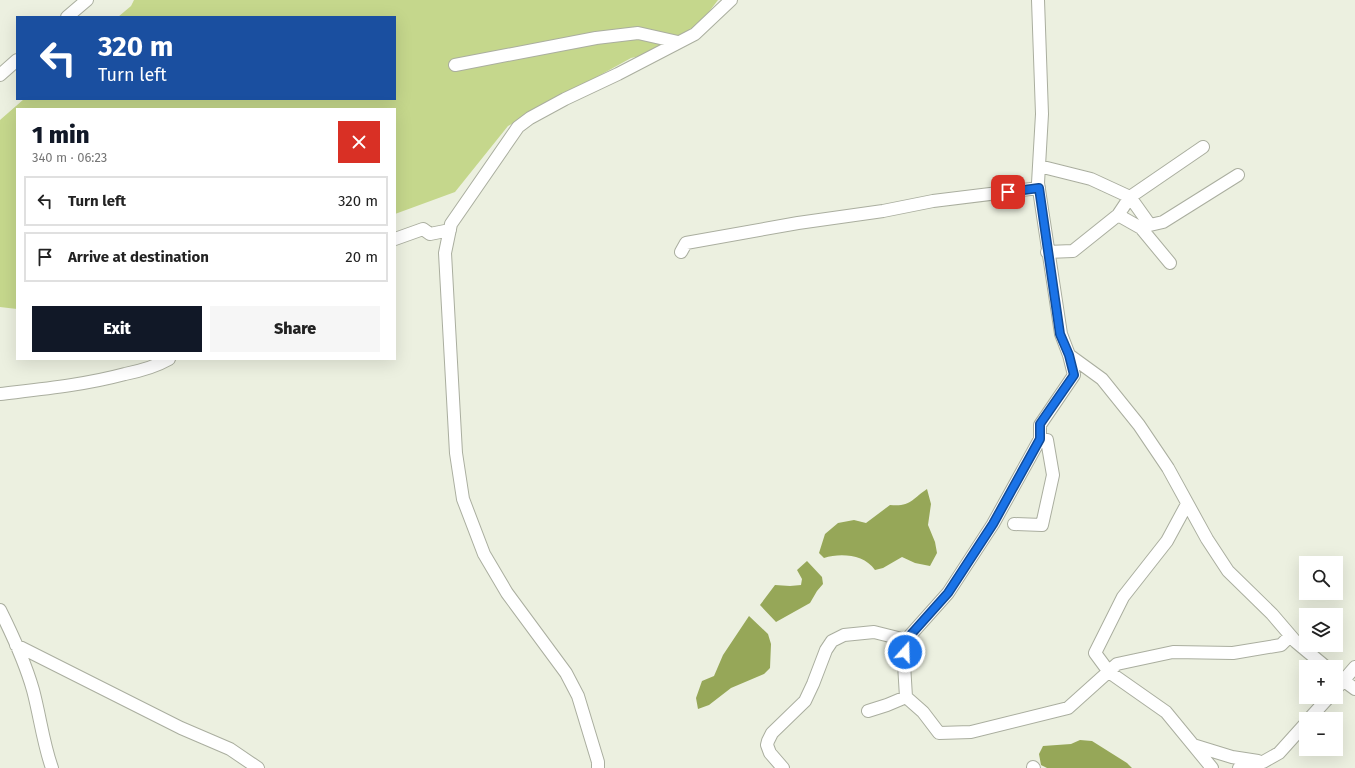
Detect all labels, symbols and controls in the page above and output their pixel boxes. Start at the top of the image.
text: 320 m [98,30,173,63]
icon: left [32,32,84,84]
text: Turn left [98,64,167,86]
text: 1 min [32,121,90,149]
button: close [338,121,380,163]
text: 340 m · 06:23 [32,150,107,165]
pin [991,175,1025,209]
icon: arrive [997,181,1019,203]
icon: left [34,190,56,212]
text: Turn left [68,192,126,210]
text: 320 m [338,192,378,210]
icon: arrive [34,246,56,268]
text: Arrive at destination [68,248,209,266]
text: 20 m [345,248,378,266]
button: Exit [32,306,202,352]
button: Share [210,306,380,352]
map controls [1299,556,1343,756]
button: search [1299,556,1343,600]
button: layers [1299,608,1343,652]
position arrow [884,631,926,673]
button: + [1299,660,1343,704]
button: − [1299,712,1343,756]

